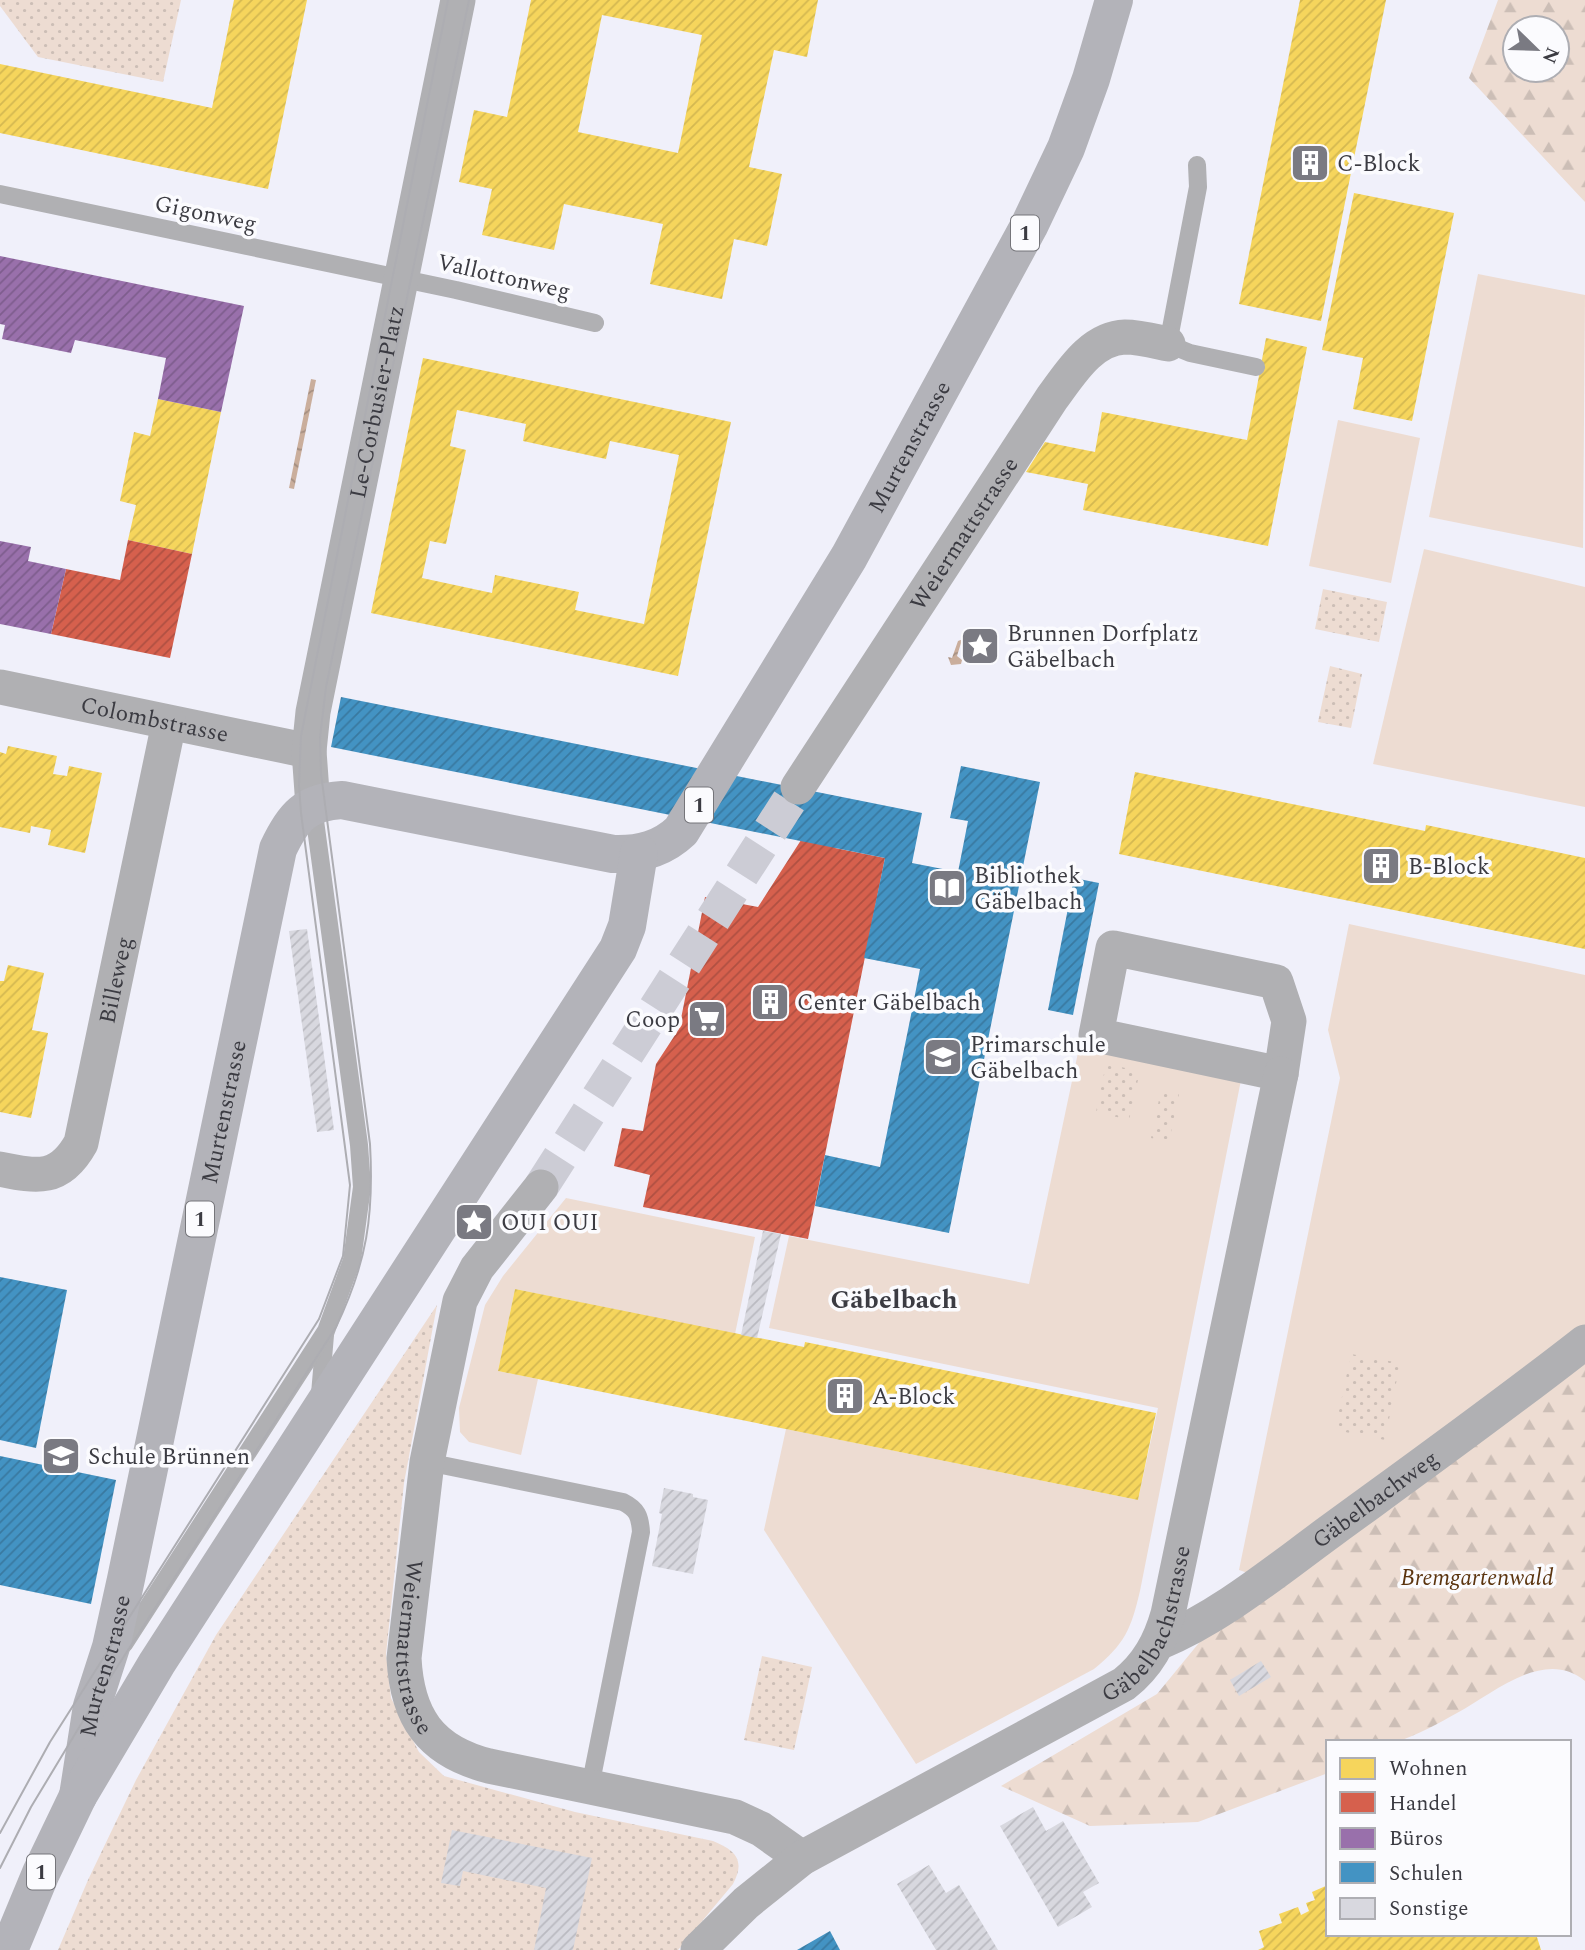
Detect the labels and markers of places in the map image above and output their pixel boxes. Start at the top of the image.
building icon: C-Block [1289,142,1331,184]
place label: C-Block [1337,147,1421,182]
place label: Brunnen Dorfplatz Gäbelbach [1007,617,1199,678]
place icon: Brunnen Dorfplatz Gäbelbach [959,625,1001,667]
building icon: B-Block [1360,845,1402,887]
place label: B-Block [1408,850,1490,885]
place label: Bibliothek Gäbelbach [974,859,1082,920]
library icon: Bibliothek Gäbelbach [926,867,968,909]
building icon: Center Gäbelbach [749,981,791,1023]
place label: Center Gäbelbach [797,986,981,1021]
supermarket icon: Coop [686,998,728,1040]
place label: Coop [625,1003,680,1038]
place label: Primarschule Gäbelbach [970,1028,1106,1089]
school or university icon: Primarschule Gäbelbach [922,1036,964,1078]
place icon: OUI OUI [453,1201,495,1243]
place label: OUI OUI [501,1206,599,1241]
building icon: A-Block [824,1375,866,1417]
place label: A-Block [872,1380,955,1415]
school or university icon: Schule Brünnen [40,1435,82,1477]
place label: Schule Brünnen [88,1440,250,1475]

